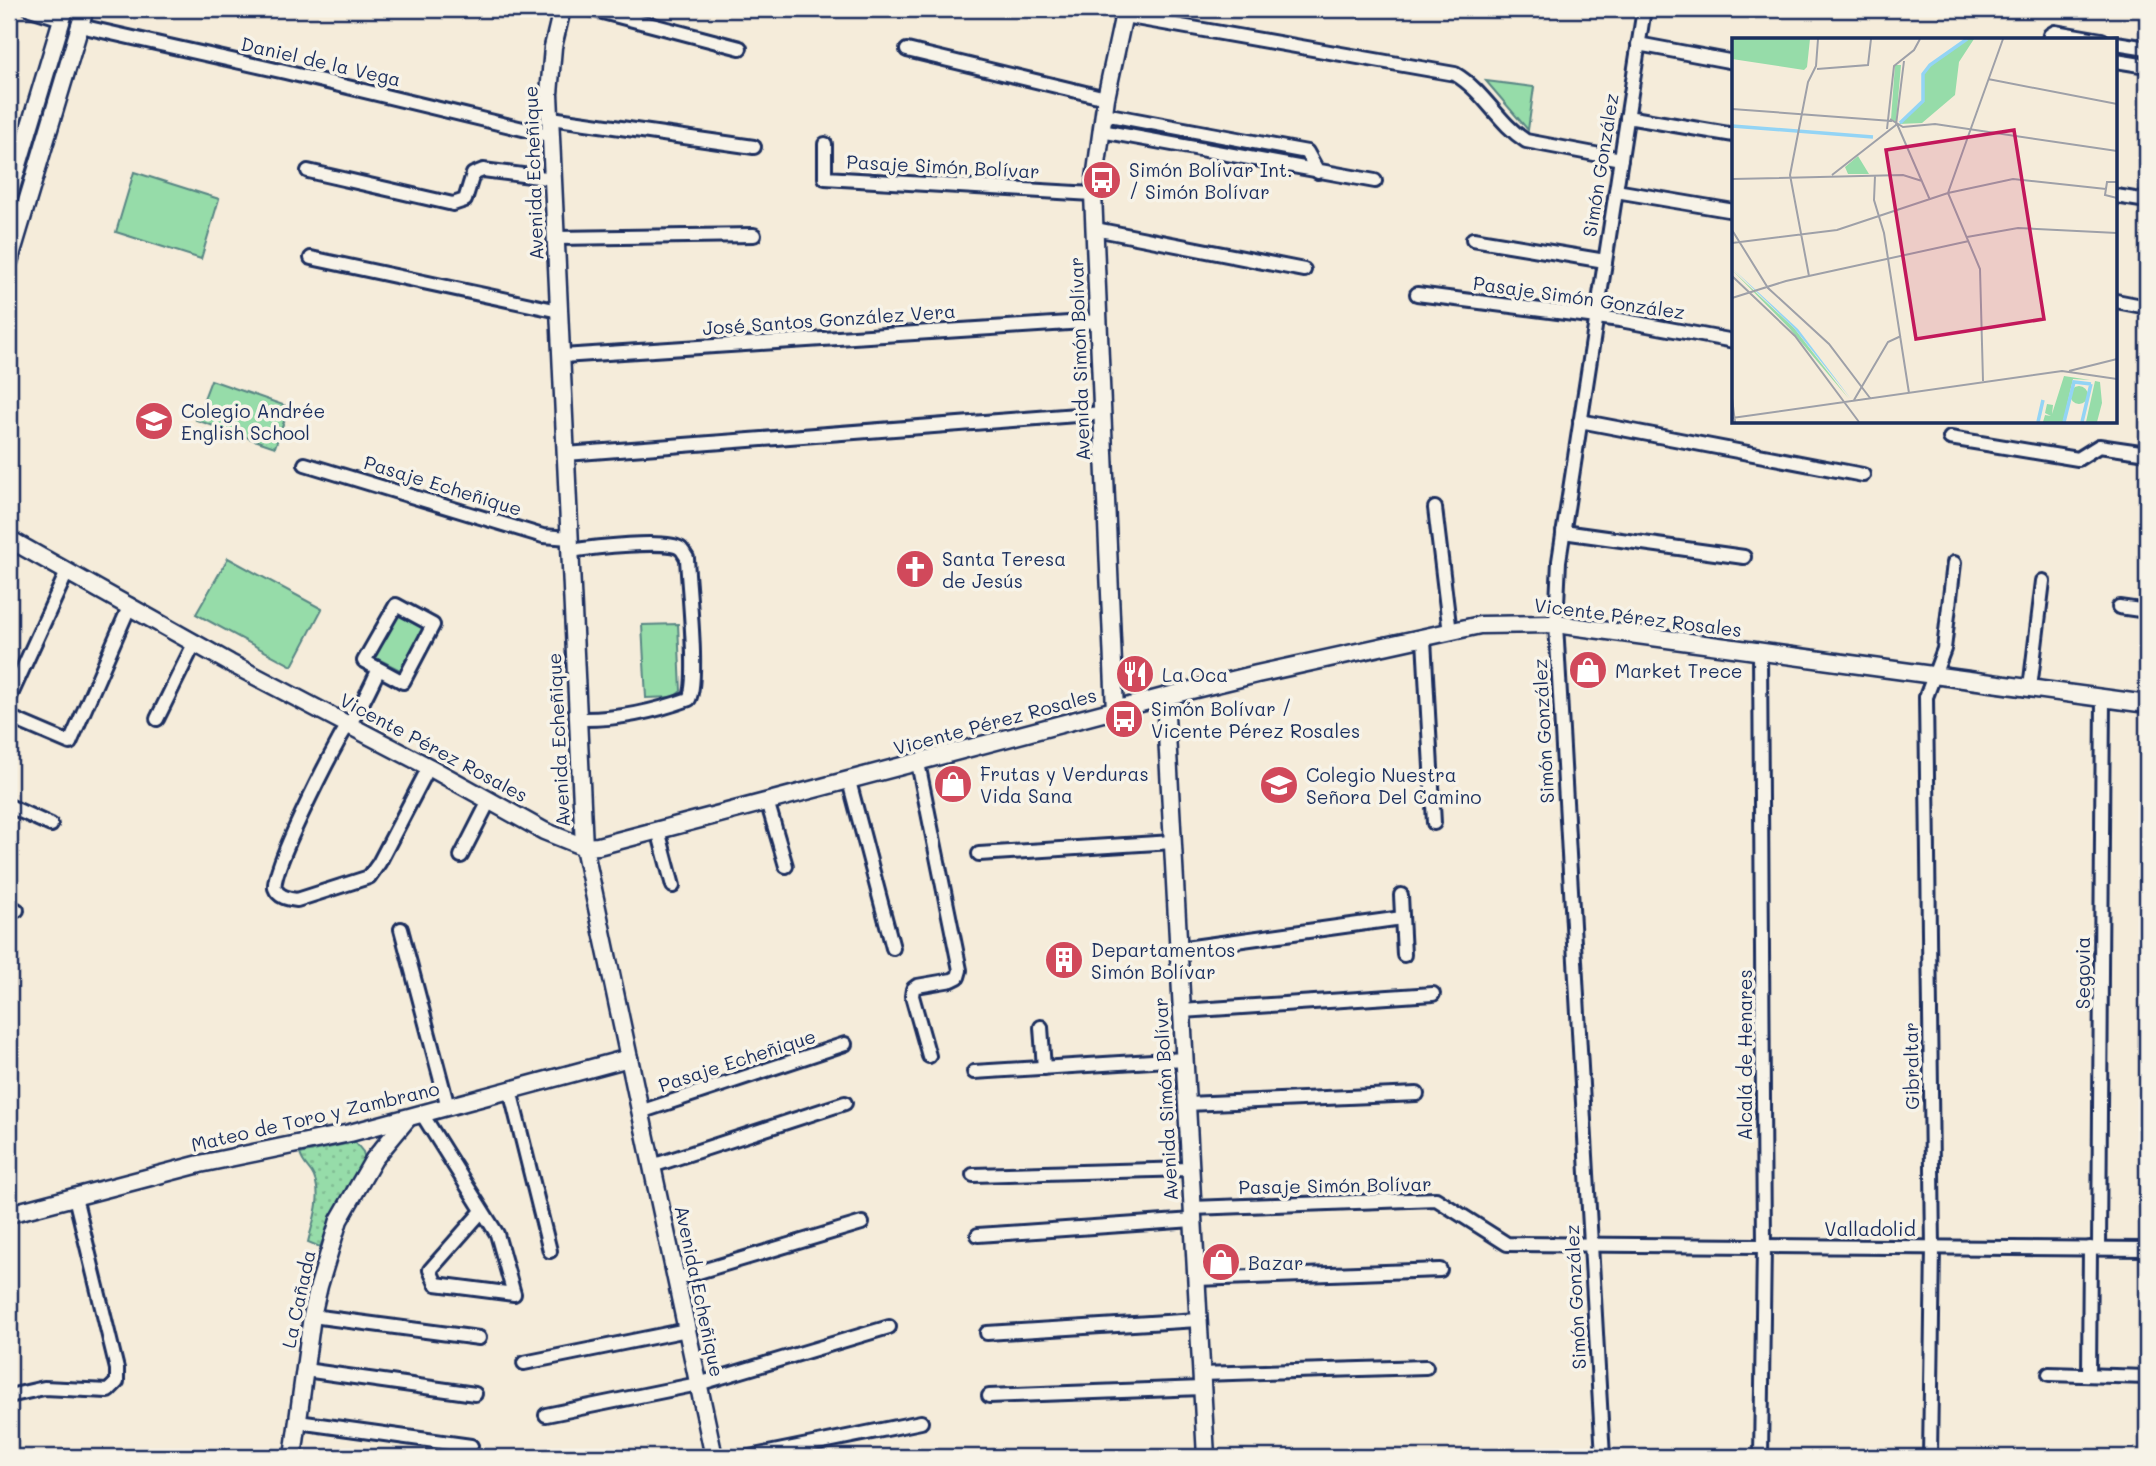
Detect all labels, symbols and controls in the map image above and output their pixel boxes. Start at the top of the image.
street label: Daniel de la Vega [239,30,403,92]
inset map [1732,38,2118,424]
street label: Avenida Echeñique [517,85,549,261]
street label: Simón González [1576,91,1624,239]
street label: Pasaje Simón Bolívar [846,148,1040,184]
place label: Simón Bolívar Int. / Simón Bolívar [1129,157,1293,204]
bus stop icon: Simón Bolívar Int. / Simón Bolívar [1081,159,1123,201]
street label: Avenida Simón Bolívar [1063,257,1095,461]
street label: Pasaje Simón González [1471,270,1687,324]
street label: José Santos González Vera [702,298,956,340]
place label: Colegio Andrée English School [181,398,325,445]
school or university icon: Colegio Andrée English School [133,400,175,442]
street label: Pasaje Echeñique [361,449,525,521]
place label: Santa Teresa de Jesús [942,546,1066,593]
church icon: Santa Teresa de Jesús [894,548,936,590]
street label: Vicente Pérez Rosales [1533,592,1743,642]
shop icon: Market Trece [1567,649,1609,691]
street label: Avenida Echeñique [541,652,575,828]
restaurant icon: La Oca [1114,653,1156,695]
street label: Simón González [1527,658,1559,804]
place label: Market Trece [1615,658,1743,683]
place label: La Oca [1162,662,1228,687]
street label: Vicente Pérez Rosales [891,682,1099,760]
street label: Vicente Pérez Rosales [336,687,532,807]
place label: Simón Bolívar / Vicente Pérez Rosales [1151,696,1360,743]
bus stop icon: Simón Bolívar / Vicente Pérez Rosales [1103,698,1145,740]
place label: Frutas y Verduras Vida Sana [980,761,1149,808]
place label: Colegio Nuestra Señora Del Camino [1306,762,1482,809]
shop icon: Frutas y Verduras Vida Sana [932,763,974,805]
school or university icon: Colegio Nuestra Señora Del Camino [1258,764,1300,806]
place label: Departamentos Simón Bolívar [1091,937,1235,984]
street label: Segovia [2070,937,2095,1009]
building icon: Departamentos Simón Bolívar [1043,939,1085,981]
street label: Alcalá de Henares [1732,969,1757,1141]
street label: Avenida Simón Bolívar [1147,996,1183,1202]
street label: Gibraltar [1898,1022,1924,1110]
street label: Pasaje Echeñique [655,1023,819,1097]
street label: Mateo de Toro y Zambrano [188,1075,442,1157]
street label: Pasaje Simón Bolívar [1238,1171,1432,1199]
street label: Avenida Echeñique [670,1203,730,1379]
street label: Valladolid [1824,1216,1916,1241]
street label: Simón González [1559,1224,1591,1370]
shop icon: Bazar [1200,1241,1242,1283]
street label: La Cañada [275,1248,321,1350]
place label: Bazar [1248,1250,1304,1275]

